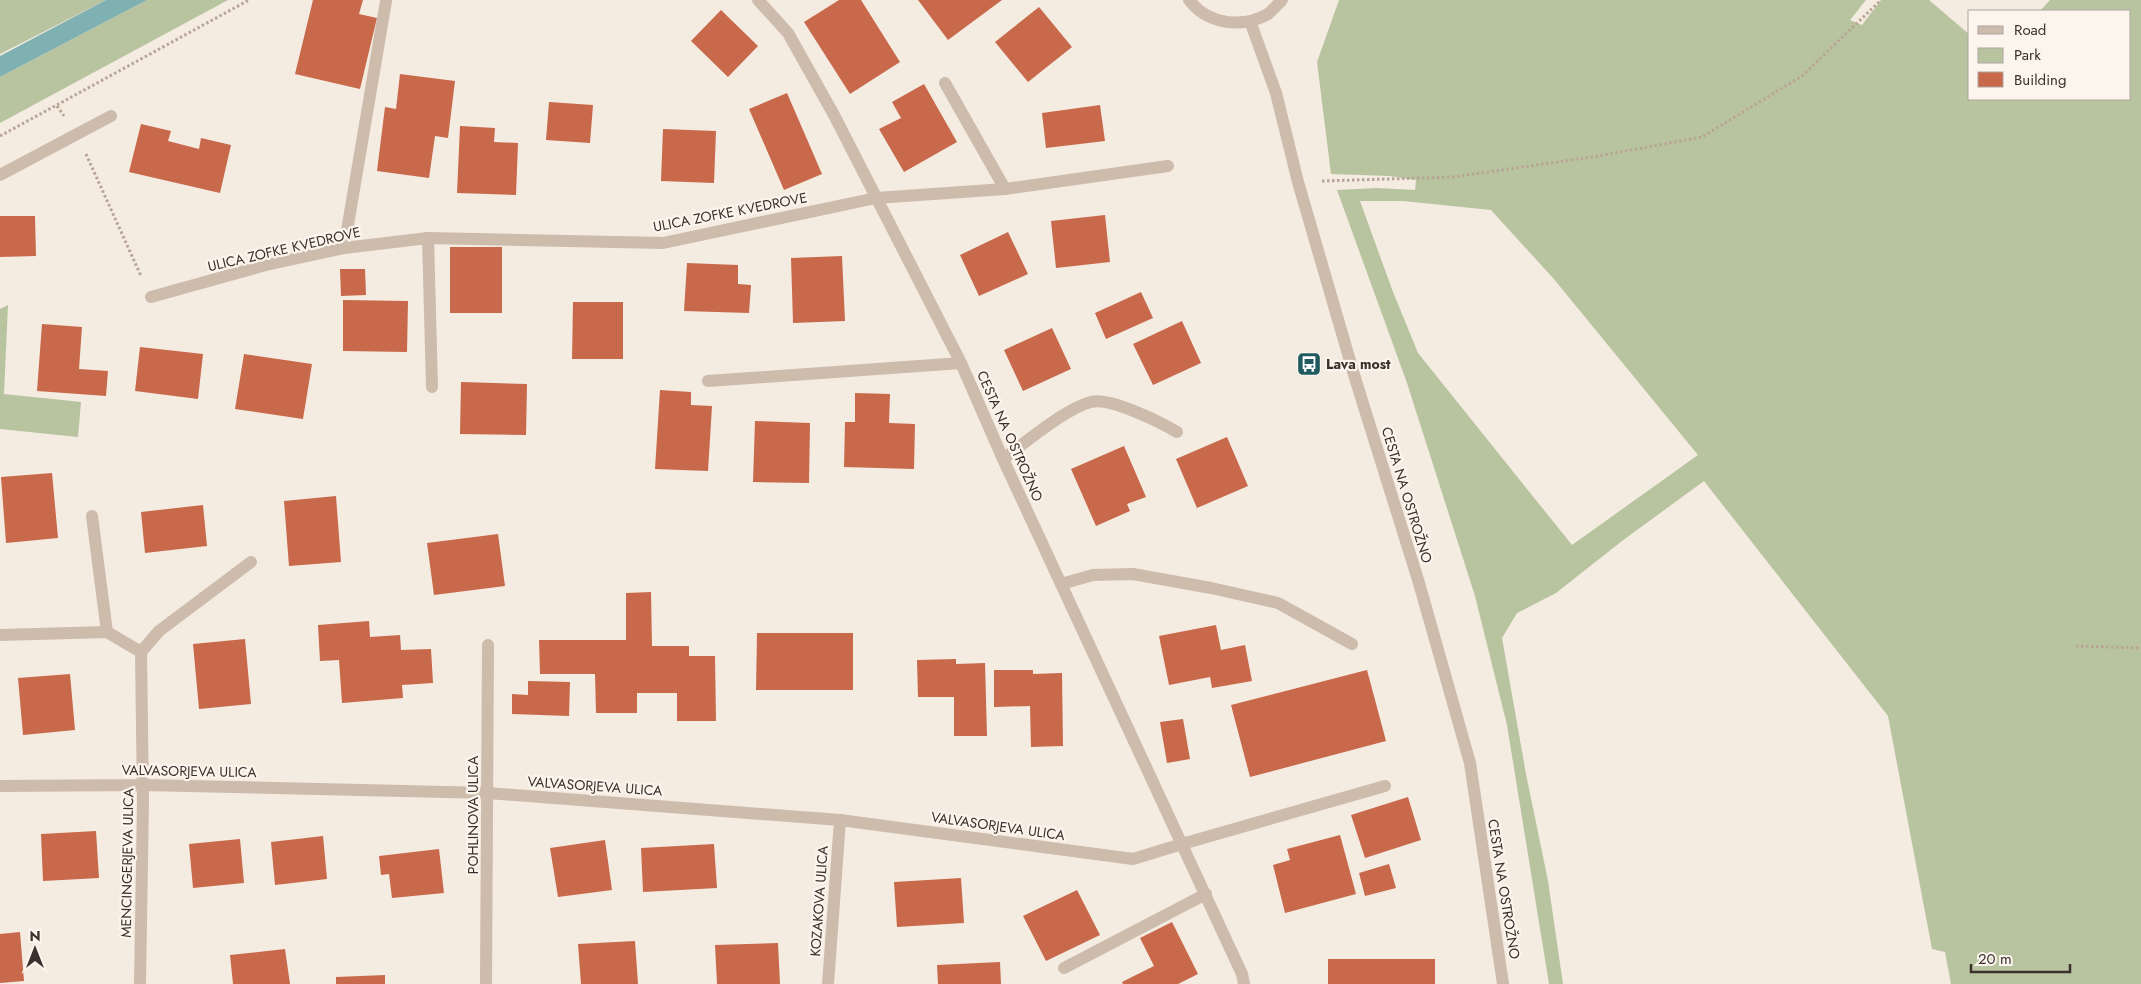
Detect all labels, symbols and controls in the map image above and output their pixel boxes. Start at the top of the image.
legend [1968,10,2131,100]
text: Road [2014,19,2046,41]
text: Park [2014,44,2041,66]
text: Building [2014,69,2066,91]
street label: ULICA ZOFKE KVEDROVE [651,187,809,237]
street label: ULICA ZOFKE KVEDROVE [206,222,362,276]
bus stop icon: Lava most [1296,351,1322,377]
place label: Lava most [1326,354,1391,374]
street label: CESTA NA OSTROŽNO [972,367,1048,505]
street label: CESTA NA OSTROŽNO [1377,424,1437,566]
street label: POHLINOVA ULICA [463,755,483,874]
street label: VALVASORJEVA ULICA [121,760,257,782]
street label: VALVASORJEVA ULICA [527,771,664,801]
street label: MENCINGERJEVA ULICA [116,787,138,938]
street label: VALVASORJEVA ULICA [930,807,1067,845]
street label: CESTA NA OSTROŽNO [1483,818,1525,960]
street label: KOZAKOVA ULICA [805,844,833,957]
north arrow [10,924,60,974]
text: N [29,926,41,946]
scale bar [1971,942,2070,974]
text: 20 m [1978,948,2012,970]

